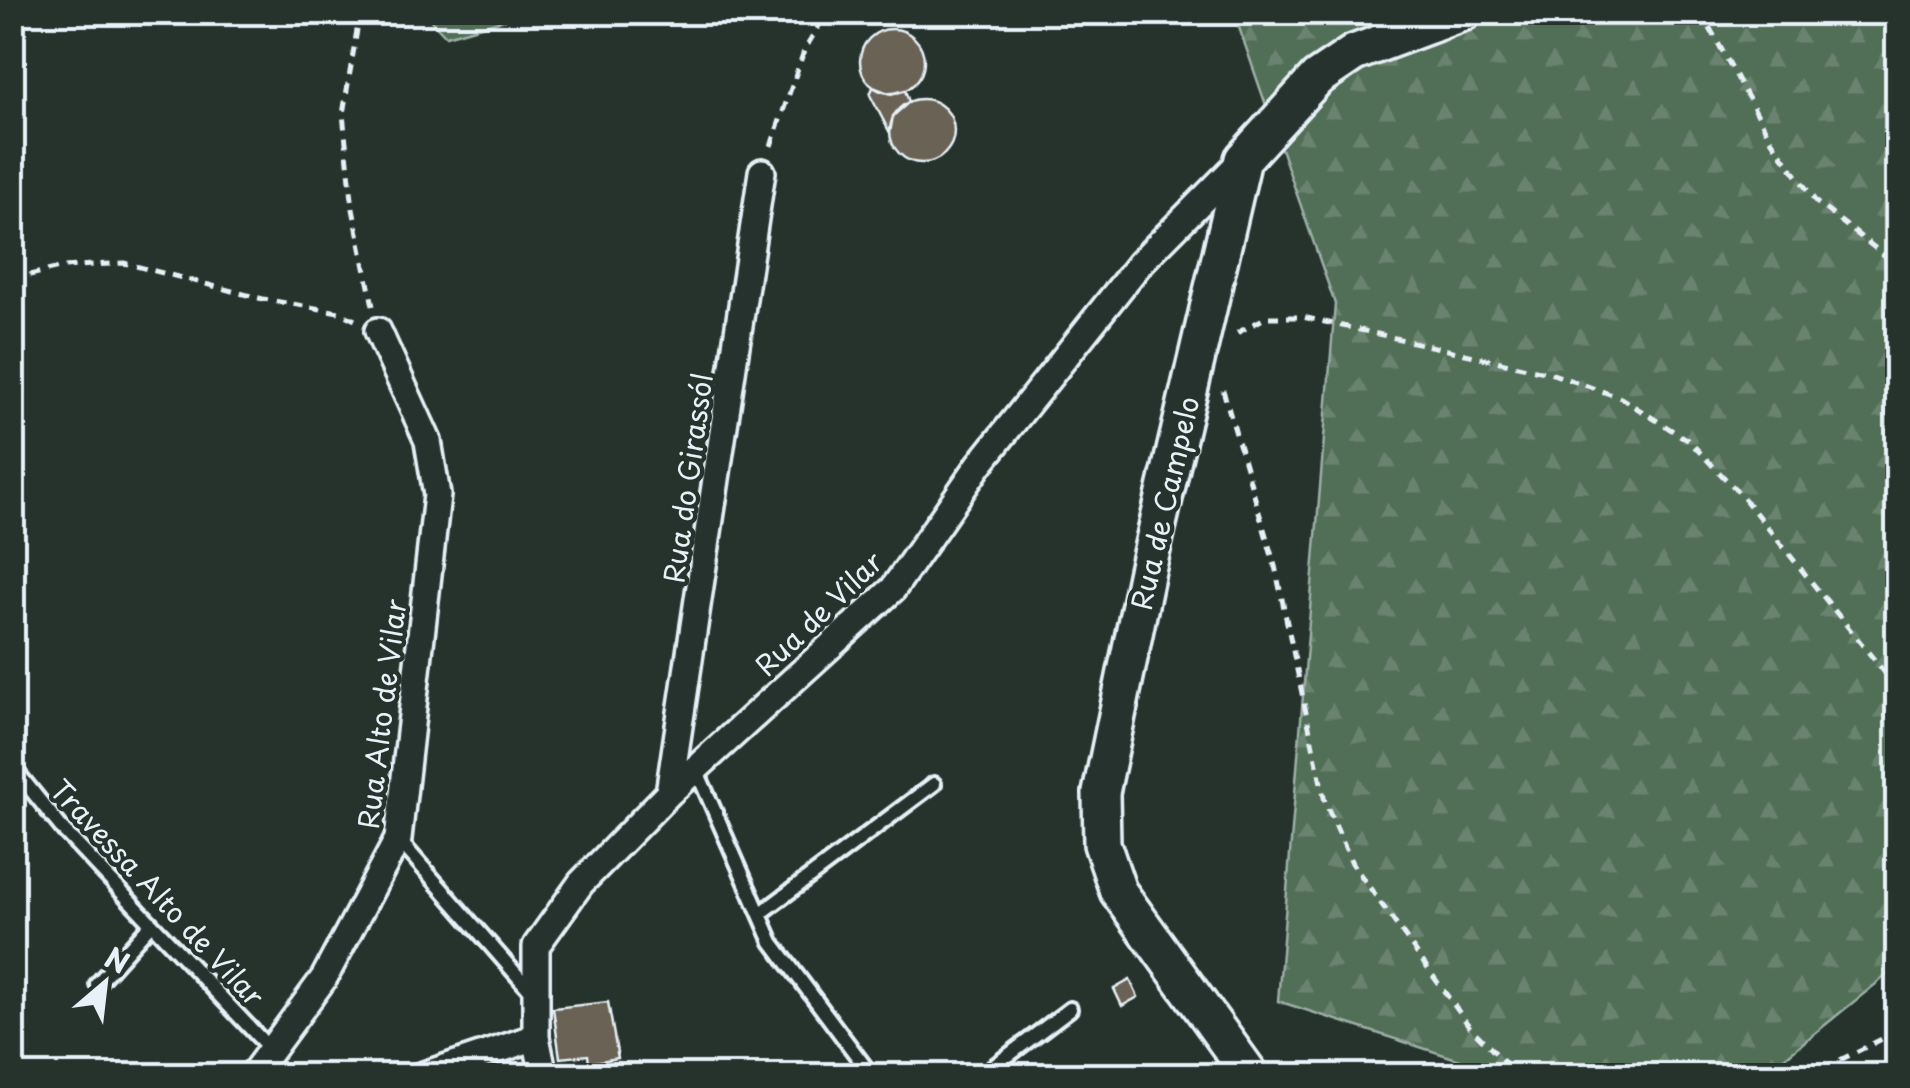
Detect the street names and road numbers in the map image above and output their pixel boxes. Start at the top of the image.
street label: Rua do Girassól [651,370,723,586]
street label: Rua de Campelo [1119,392,1209,614]
street label: Rua de Vilar [744,541,892,685]
street label: Rua Alto de Vilar [346,596,416,831]
street label: Travessa Alto de Vilar [41,769,275,1016]

